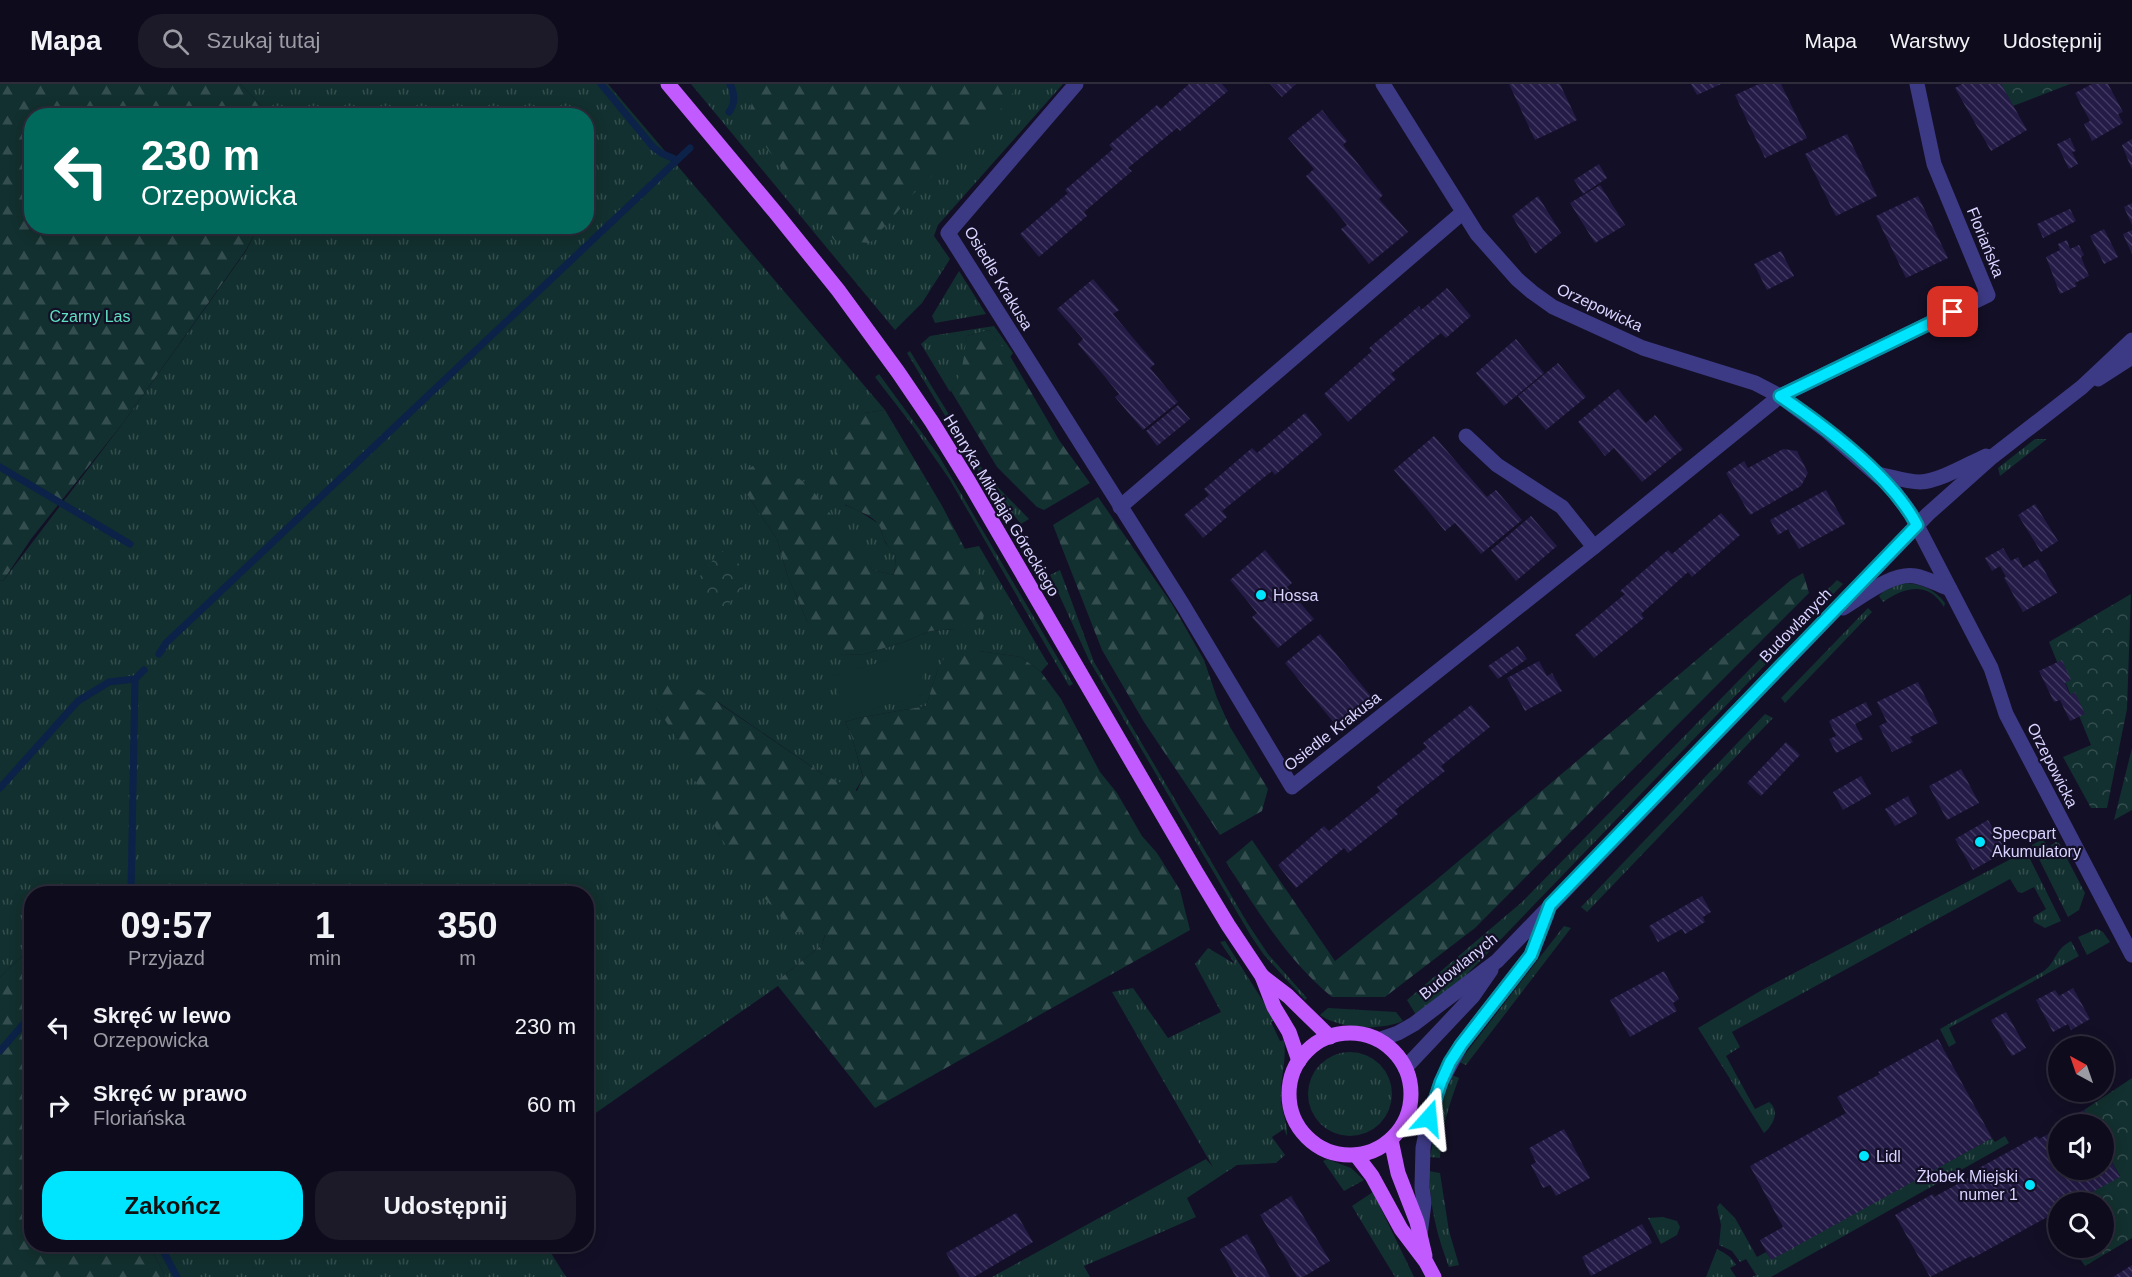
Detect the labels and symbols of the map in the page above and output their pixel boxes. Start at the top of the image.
street label: Floriańska [1964,205,2007,280]
street label: Osiedle Krakusa [961,224,1036,333]
street label: Orzepowicka [1554,280,1645,335]
pin [1927,286,1978,337]
park label: Czarny Las [50,308,130,325]
street label: Henryka Mikołaja Góreckiego [940,411,1063,599]
street label: Budowlanych [1756,585,1835,665]
place label: Hossa [1273,587,1318,604]
marker: Hossa [1254,588,1268,602]
street label: Osiedle Krakusa [1281,688,1384,774]
street label: Orzepowicka [2024,720,2081,810]
place label: Specpart Akumulatory [1992,825,2081,860]
marker: Specpart Akumulatory [1973,835,1987,849]
street label: Budowlanych [1416,930,1501,1003]
north arrow [2048,1036,2114,1102]
position arrow [1397,1086,1461,1150]
place label: Lidl [1876,1148,1901,1165]
marker: Lidl [1857,1149,1871,1163]
place label: Żłobek Miejski numer 1 [1917,1167,2018,1203]
marker: Żłobek Miejski numer 1 [2023,1178,2037,1192]

